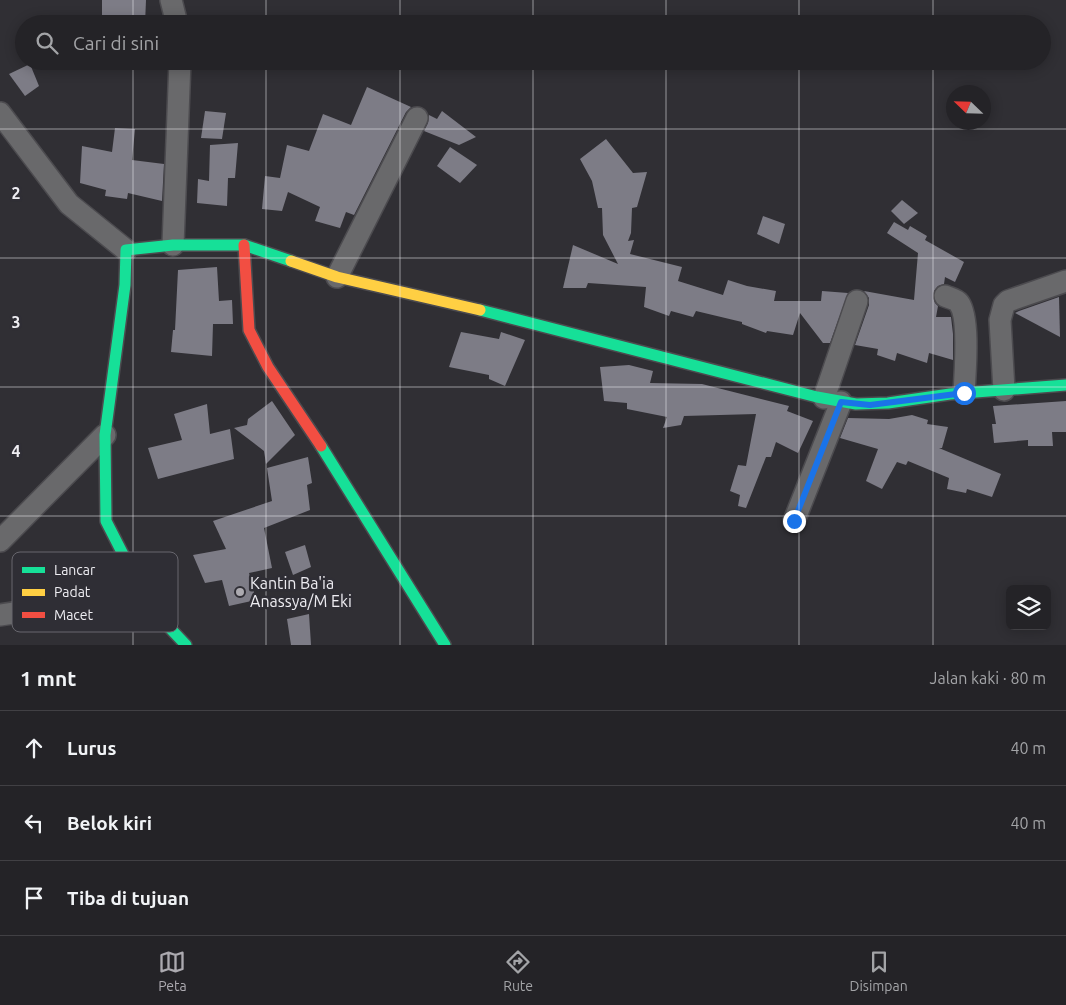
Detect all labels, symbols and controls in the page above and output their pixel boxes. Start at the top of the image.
search box [15,15,1051,70]
icon: search [33,29,61,57]
text: Cari di sini [73,32,159,54]
north arrow [946,85,991,130]
text: 2 [11,184,21,202]
text: 3 [11,313,21,331]
route start [953,382,976,405]
text: 4 [11,442,21,460]
route end [783,510,806,533]
legend [12,552,178,632]
text: Lancar [54,562,96,578]
place label: Kantin Ba'ia Anassya/M Eki [250,574,352,610]
text: Padat [54,584,91,600]
map controls [1006,585,1051,630]
button: layers [1006,585,1051,630]
marker: Kantin Ba'ia Anassya/M Eki [234,586,246,598]
text: Macet [54,607,94,623]
text: 1 mnt [20,666,76,690]
text: Jalan kaki · 80 m [930,669,1046,687]
icon: ahead [20,734,48,762]
text: Lurus [67,737,116,759]
text: 40 m [1010,739,1046,757]
icon: left [20,809,48,837]
text: Belok kiri [67,812,152,834]
text: 40 m [1010,814,1046,832]
icon: arrive [20,884,48,912]
text: Tiba di tujuan [67,887,189,909]
tab: Peta [158,948,187,994]
tab: Rute [503,948,533,994]
tab: Disimpan [850,948,908,994]

